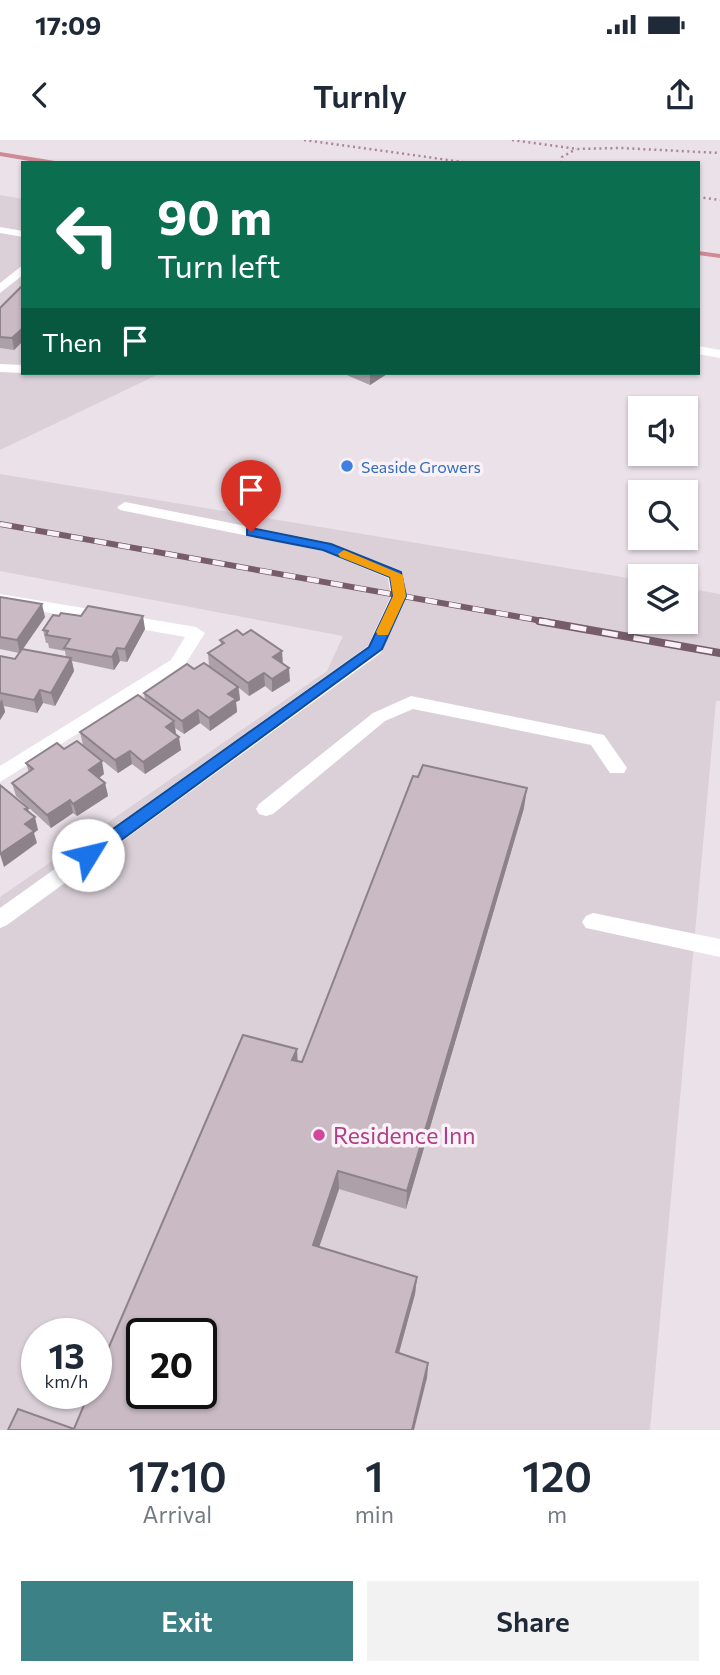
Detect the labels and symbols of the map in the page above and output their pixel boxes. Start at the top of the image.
place label: Seaside Growers [361,457,481,476]
marker: Seaside Growers [339,458,355,474]
pin [221,460,281,532]
position arrow [51,818,125,892]
place label: Residence Inn [333,1121,475,1149]
marker: Residence Inn [311,1127,327,1143]
speed limit sign: 20 [126,1318,217,1409]

